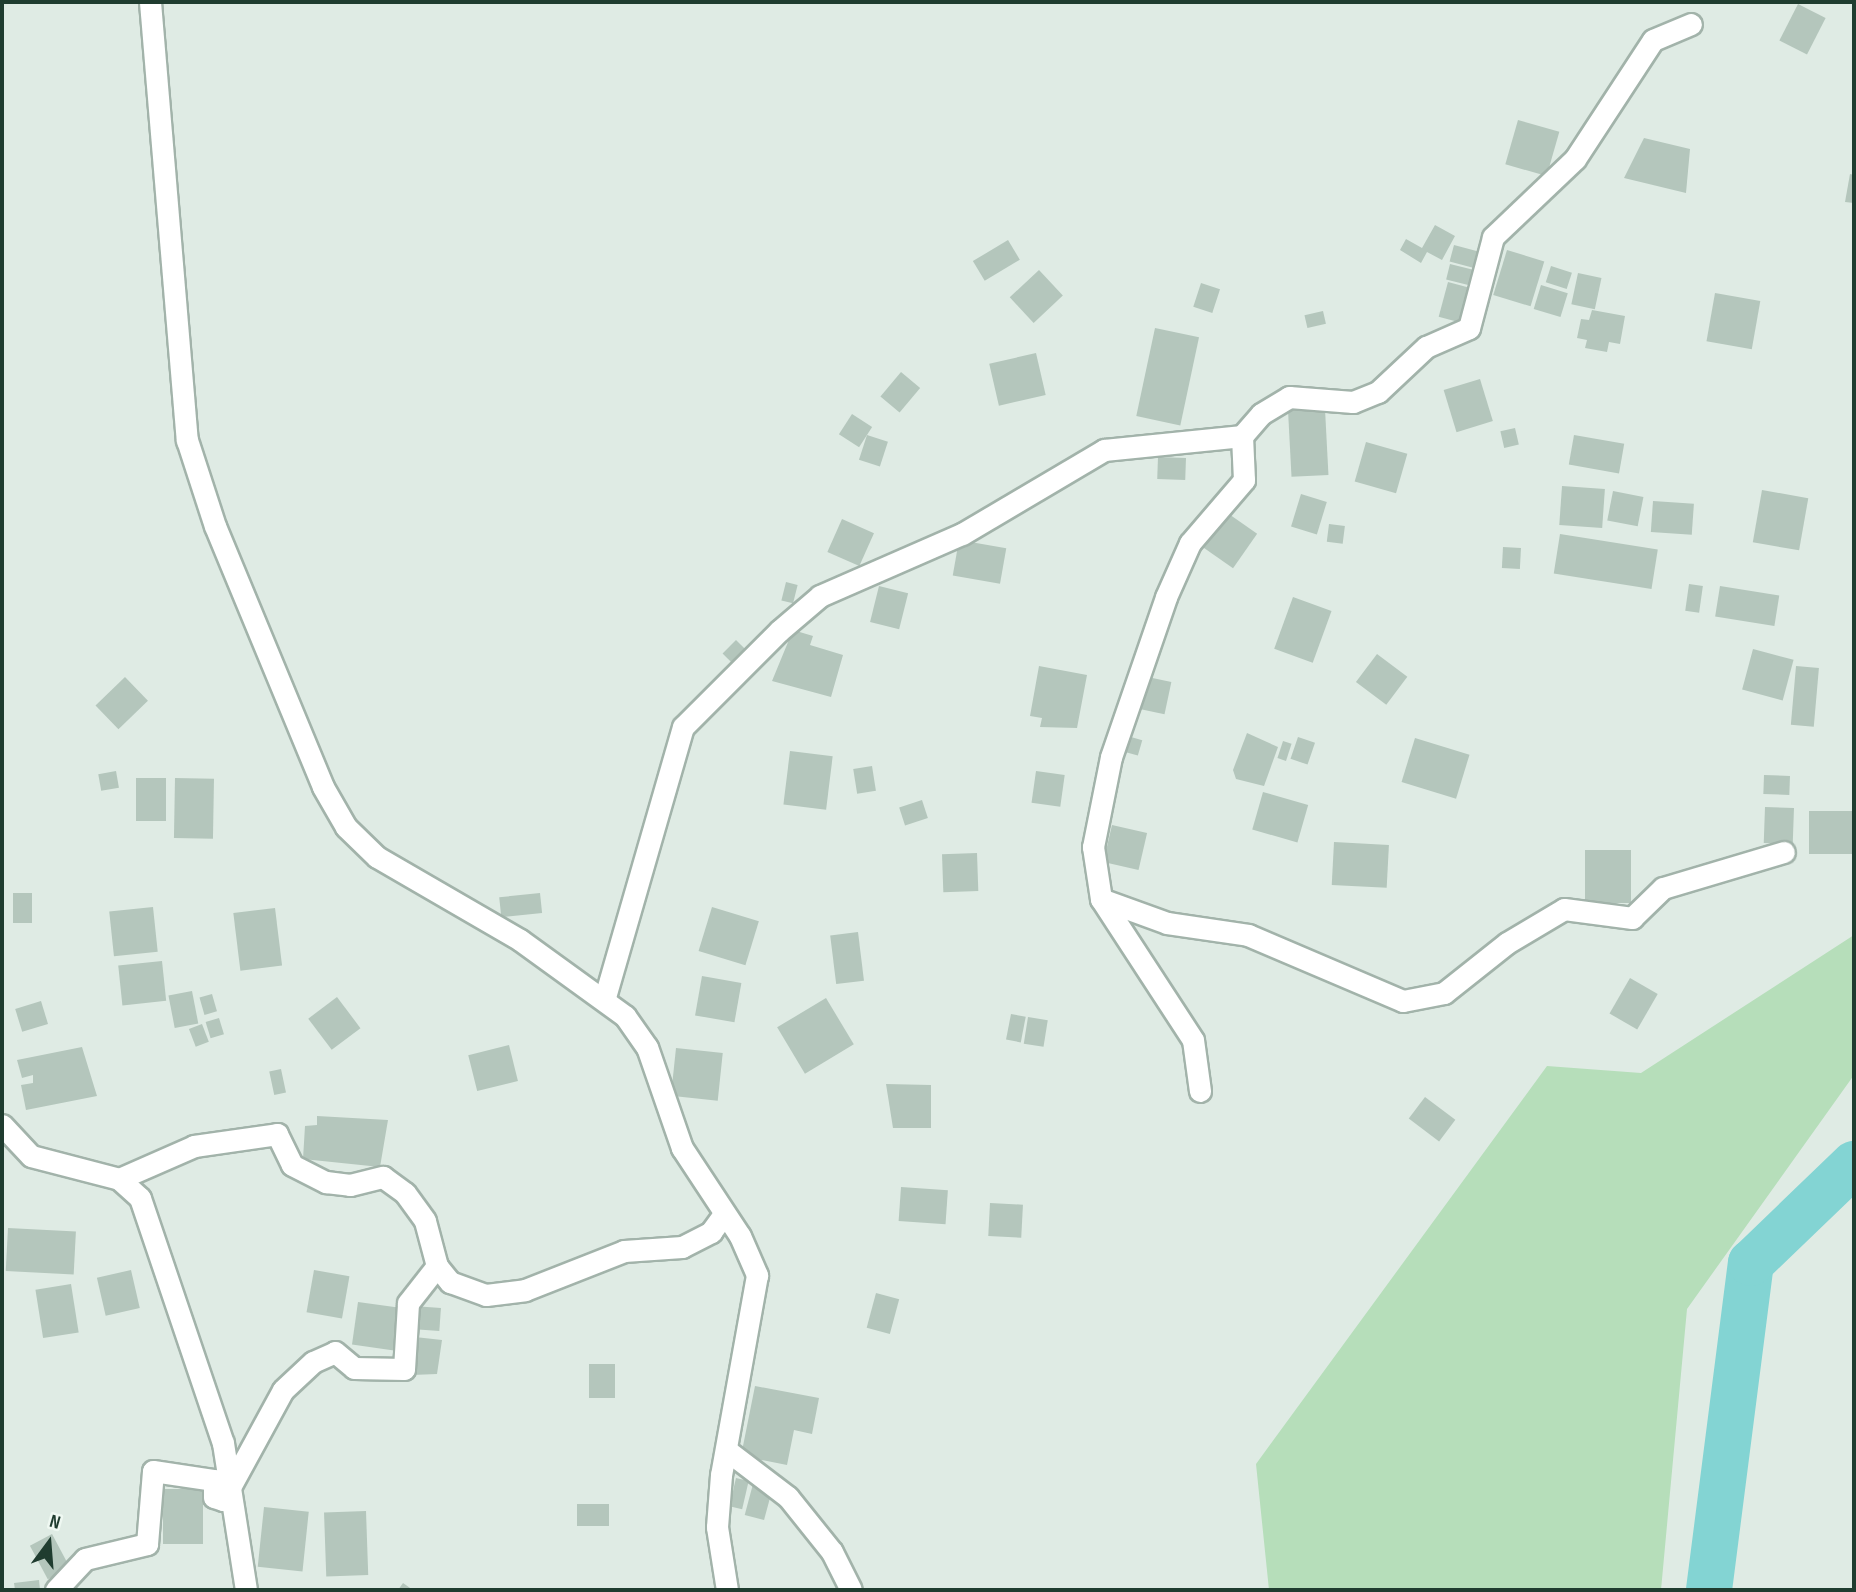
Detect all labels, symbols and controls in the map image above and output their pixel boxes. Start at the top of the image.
north arrow [14,1508,84,1578]
text: N [47,1510,63,1535]

